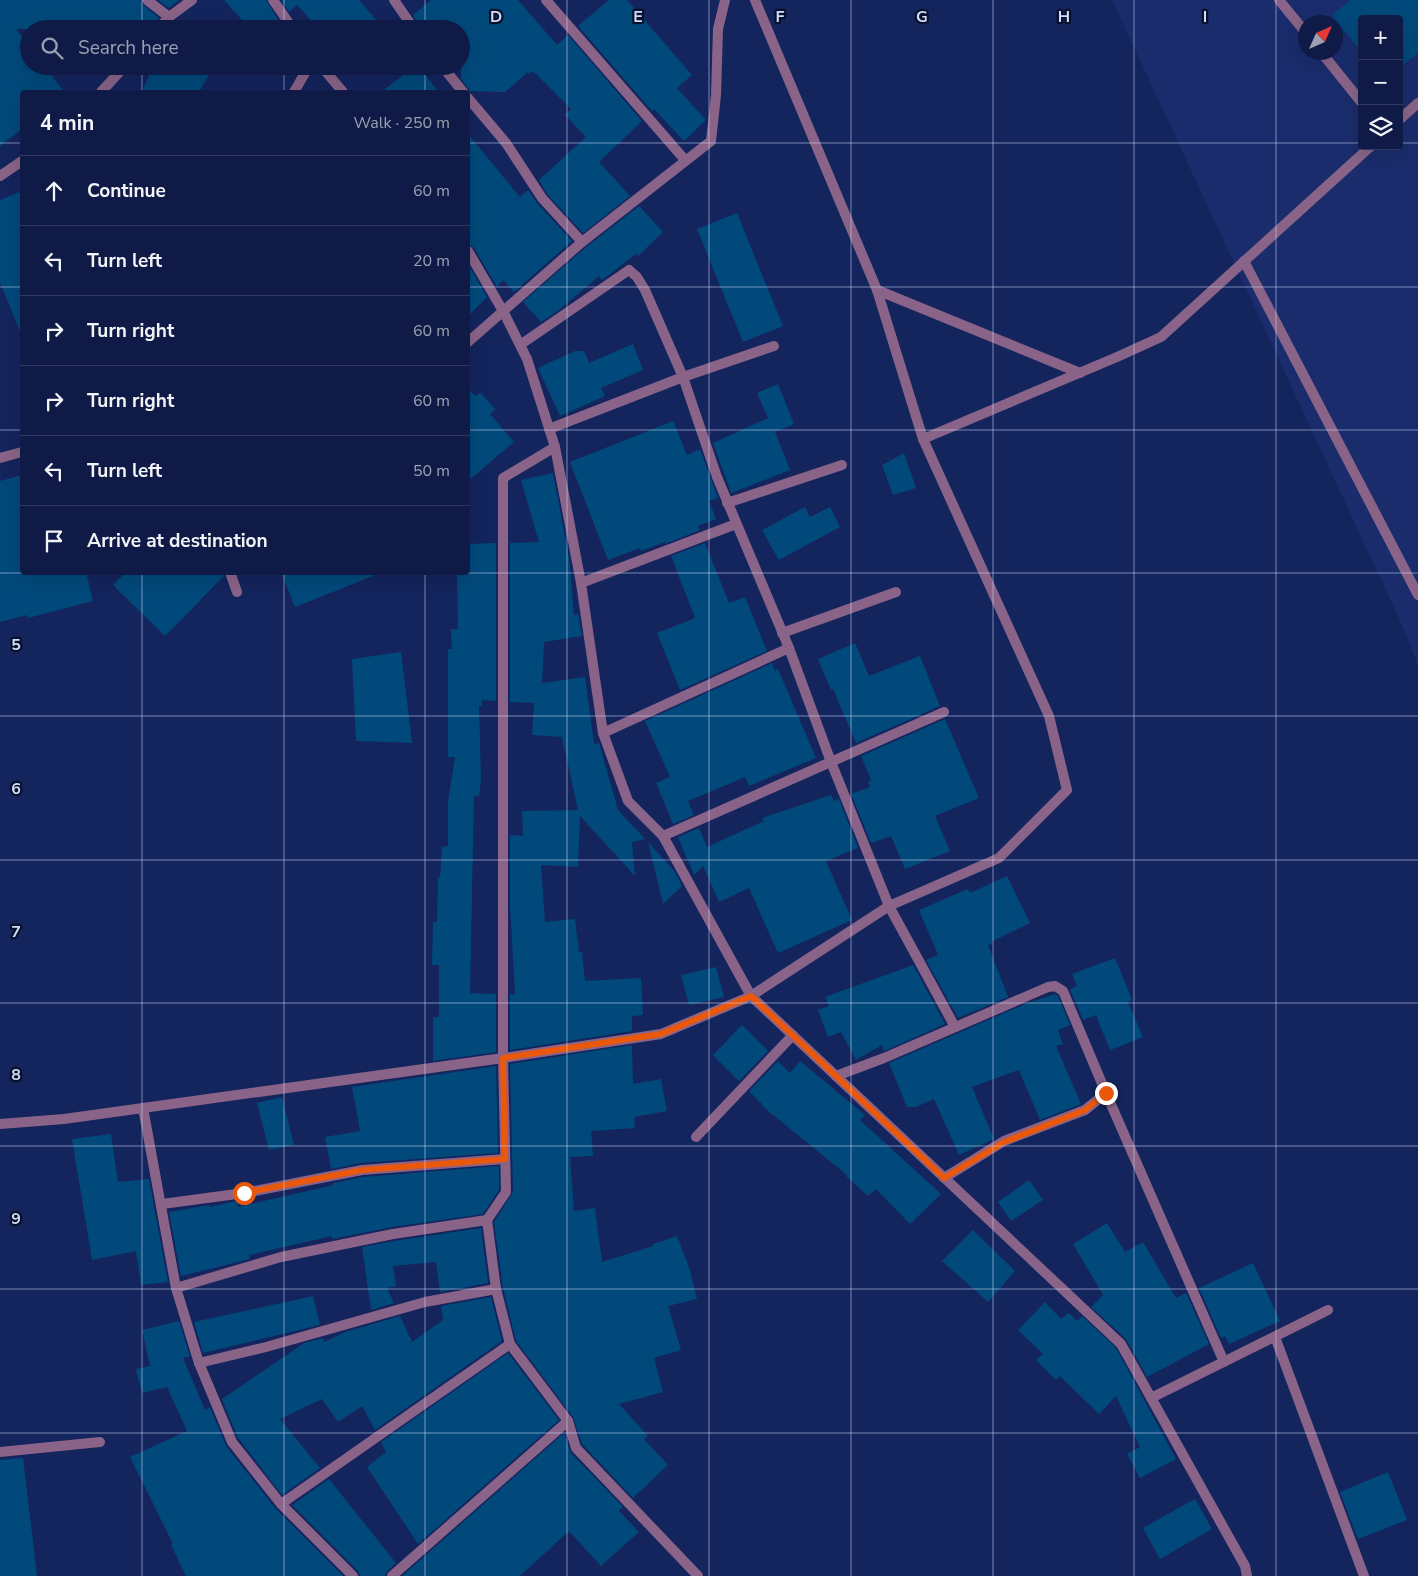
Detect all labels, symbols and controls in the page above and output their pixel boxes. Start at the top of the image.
text: D [490,6,502,28]
text: E [633,6,643,28]
text: F [776,6,785,28]
text: G [916,6,928,28]
text: H [1058,6,1070,28]
text: I [1203,6,1207,28]
north arrow [1298,15,1343,60]
map controls [1358,15,1403,150]
button: + [1358,15,1403,60]
search box [20,20,470,75]
icon: search [38,34,66,62]
text: Search here [78,35,179,61]
button: − [1358,60,1403,105]
button: layers [1358,105,1403,150]
text: 4 min [40,109,94,137]
text: Walk · 250 m [354,112,450,134]
icon: ahead [40,177,68,205]
text: Continue [87,178,166,204]
text: 60 m [413,180,450,202]
icon: left [40,247,68,275]
text: Turn left [87,248,162,274]
text: 20 m [413,250,450,272]
icon: right [40,317,68,345]
text: Turn right [87,318,174,344]
text: 60 m [413,320,450,342]
icon: right [40,387,68,415]
text: Turn right [87,388,174,414]
text: 60 m [413,390,450,412]
icon: left [40,457,68,485]
text: Turn left [87,458,162,484]
text: 50 m [413,460,450,482]
icon: arrive [40,527,68,555]
text: Arrive at destination [87,528,268,554]
text: 5 [11,634,21,656]
text: 6 [11,778,21,800]
text: 7 [11,921,21,943]
text: 8 [11,1064,21,1086]
route end [1095,1082,1118,1105]
route start [233,1182,256,1205]
text: 9 [11,1208,21,1230]

